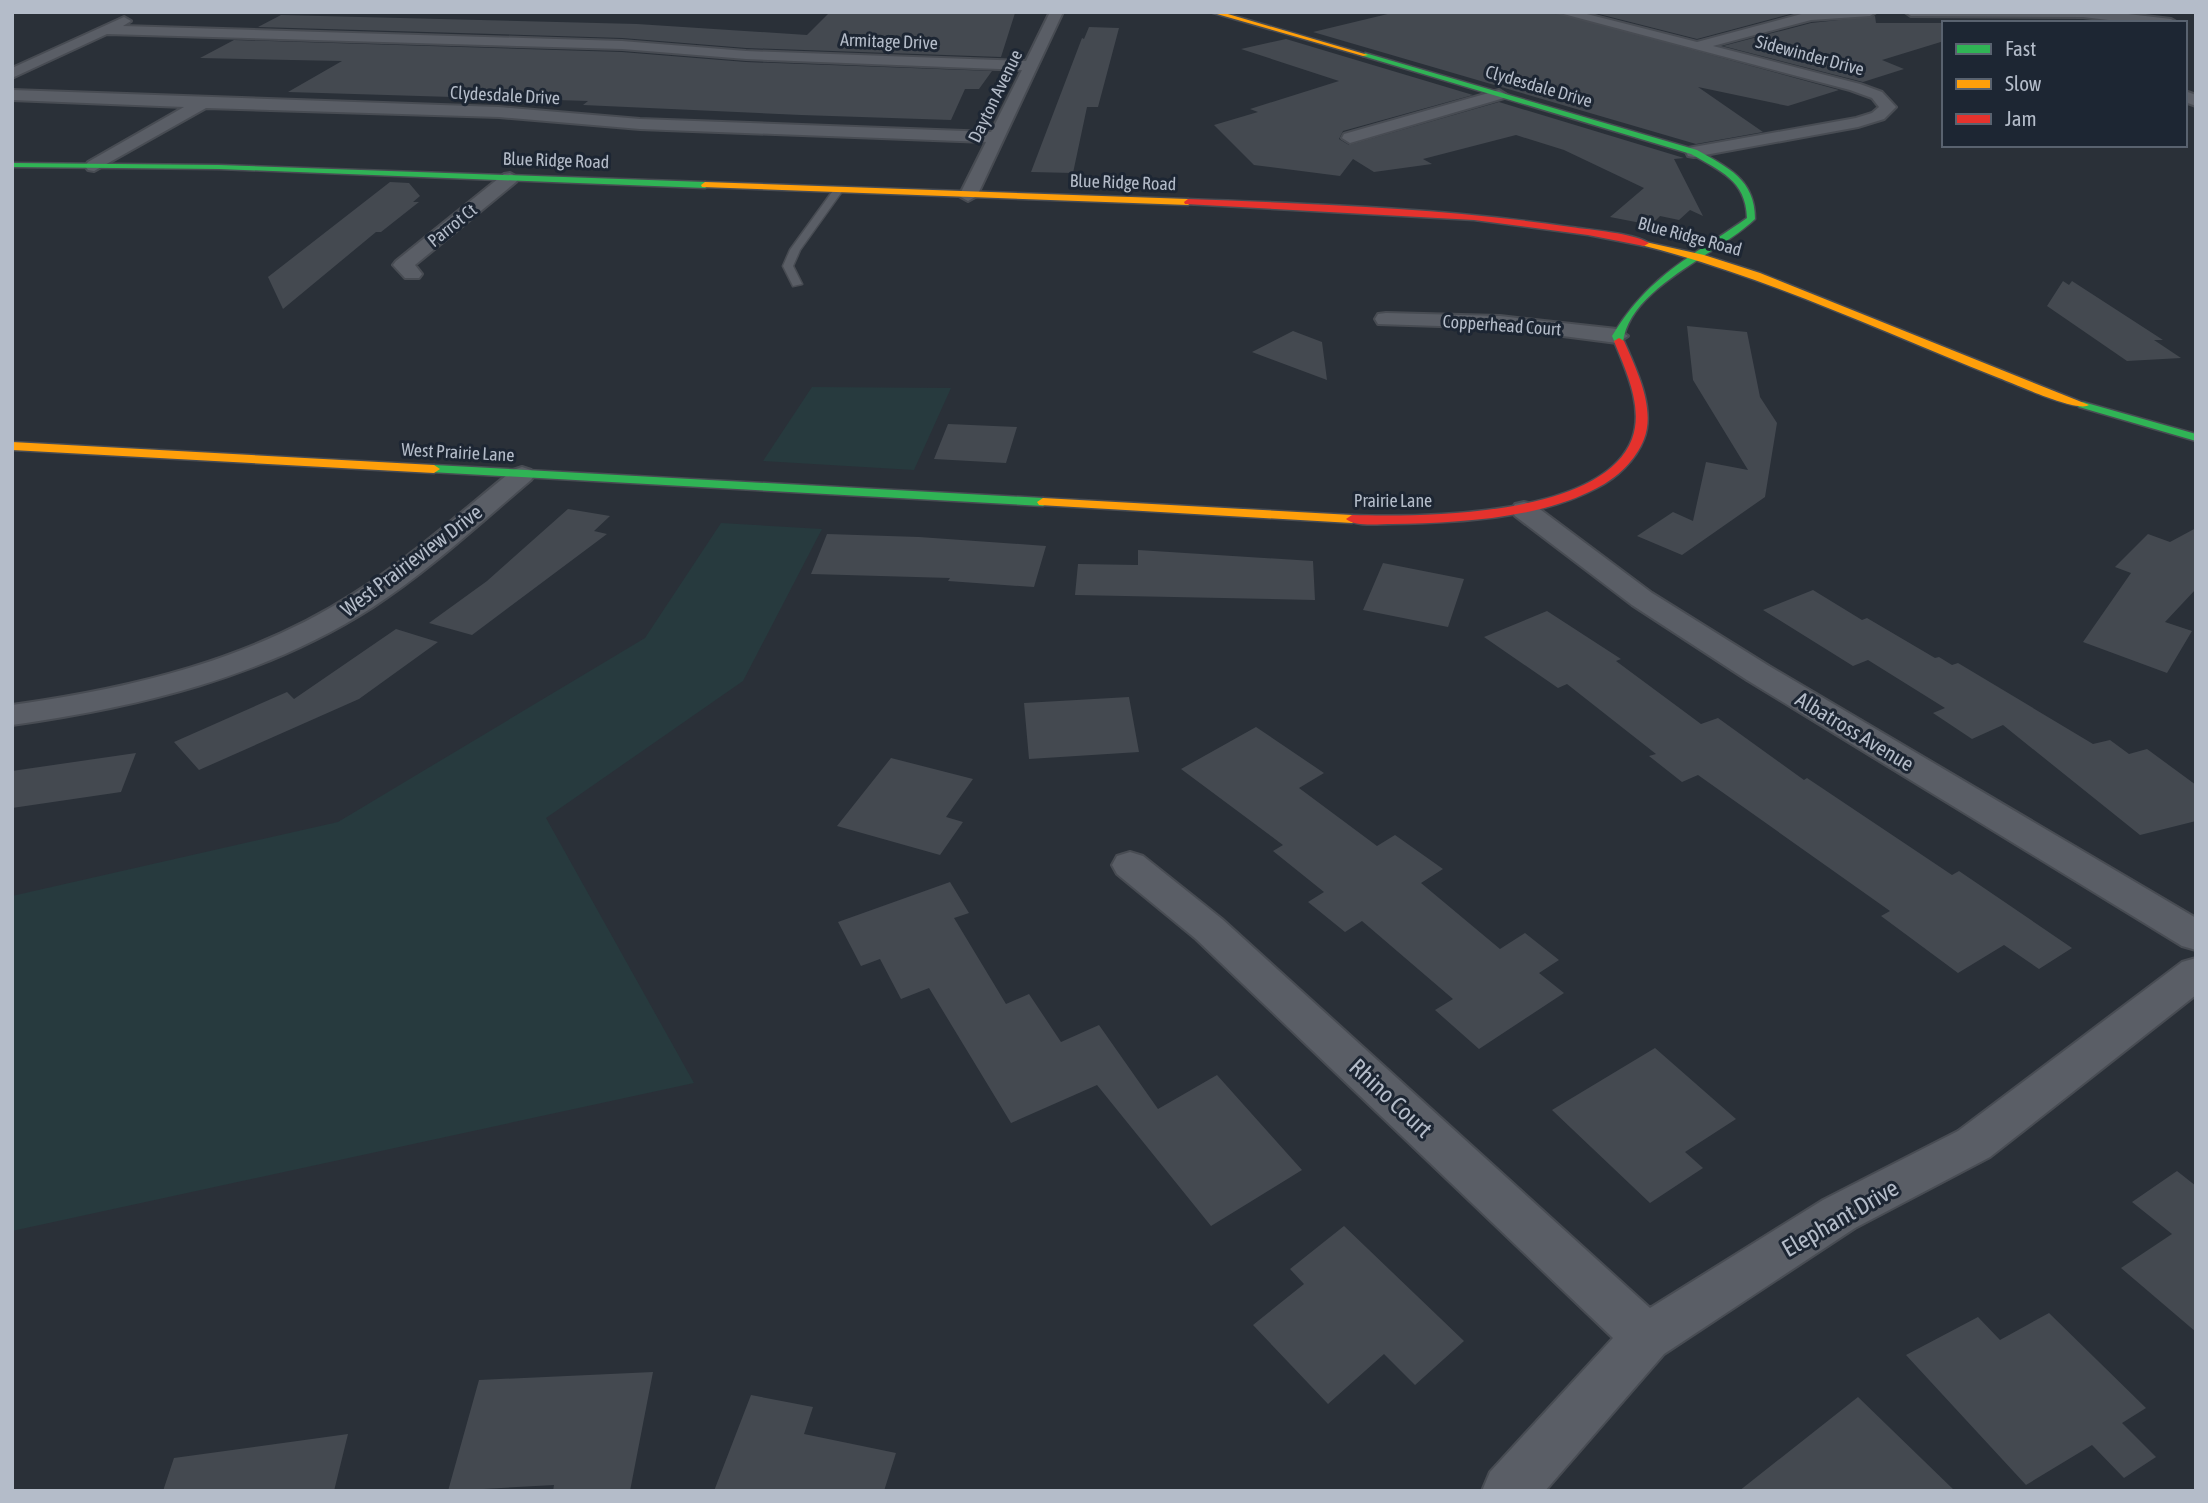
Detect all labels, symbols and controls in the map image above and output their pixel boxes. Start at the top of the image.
legend [1942,21,2187,147]
street label: Armitage Drive [840,29,938,53]
street label: Sidewinder Drive [1754,30,1866,80]
text: Fast [2005,36,2036,60]
street label: Dayton Avenue [964,46,1026,146]
street label: Clydesdale Drive [1483,61,1595,111]
text: Slow [2005,71,2042,95]
street label: Clydesdale Drive [449,82,561,108]
text: Jam [2005,106,2037,130]
street label: Blue Ridge Road [502,148,610,172]
street label: Blue Ridge Road [1069,170,1177,194]
street label: Parrot Ct [423,199,481,251]
street label: Blue Ridge Road [1636,212,1744,260]
street label: Copperhead Court [1442,310,1562,340]
street label: West Prairie Lane [401,439,515,465]
street label: Prairie Lane [1354,490,1432,511]
street label: West Prairieview Drive [336,499,486,621]
street label: Albatross Avenue [1792,686,1918,776]
street label: Rhino Court [1344,1053,1438,1143]
street label: Elephant Drive [1777,1174,1903,1262]

